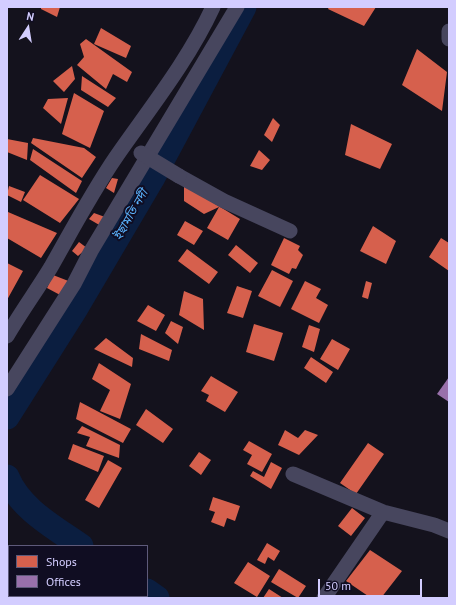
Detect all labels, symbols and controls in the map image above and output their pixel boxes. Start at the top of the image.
north arrow [8,8,48,48]
text: N [25,9,35,24]
water label: ইছামতি নদী [111,187,151,243]
legend [8,545,148,597]
text: Shops [46,554,77,569]
scale bar [320,571,424,597]
text: Offices [46,574,81,589]
text: 50 m [325,578,351,593]

